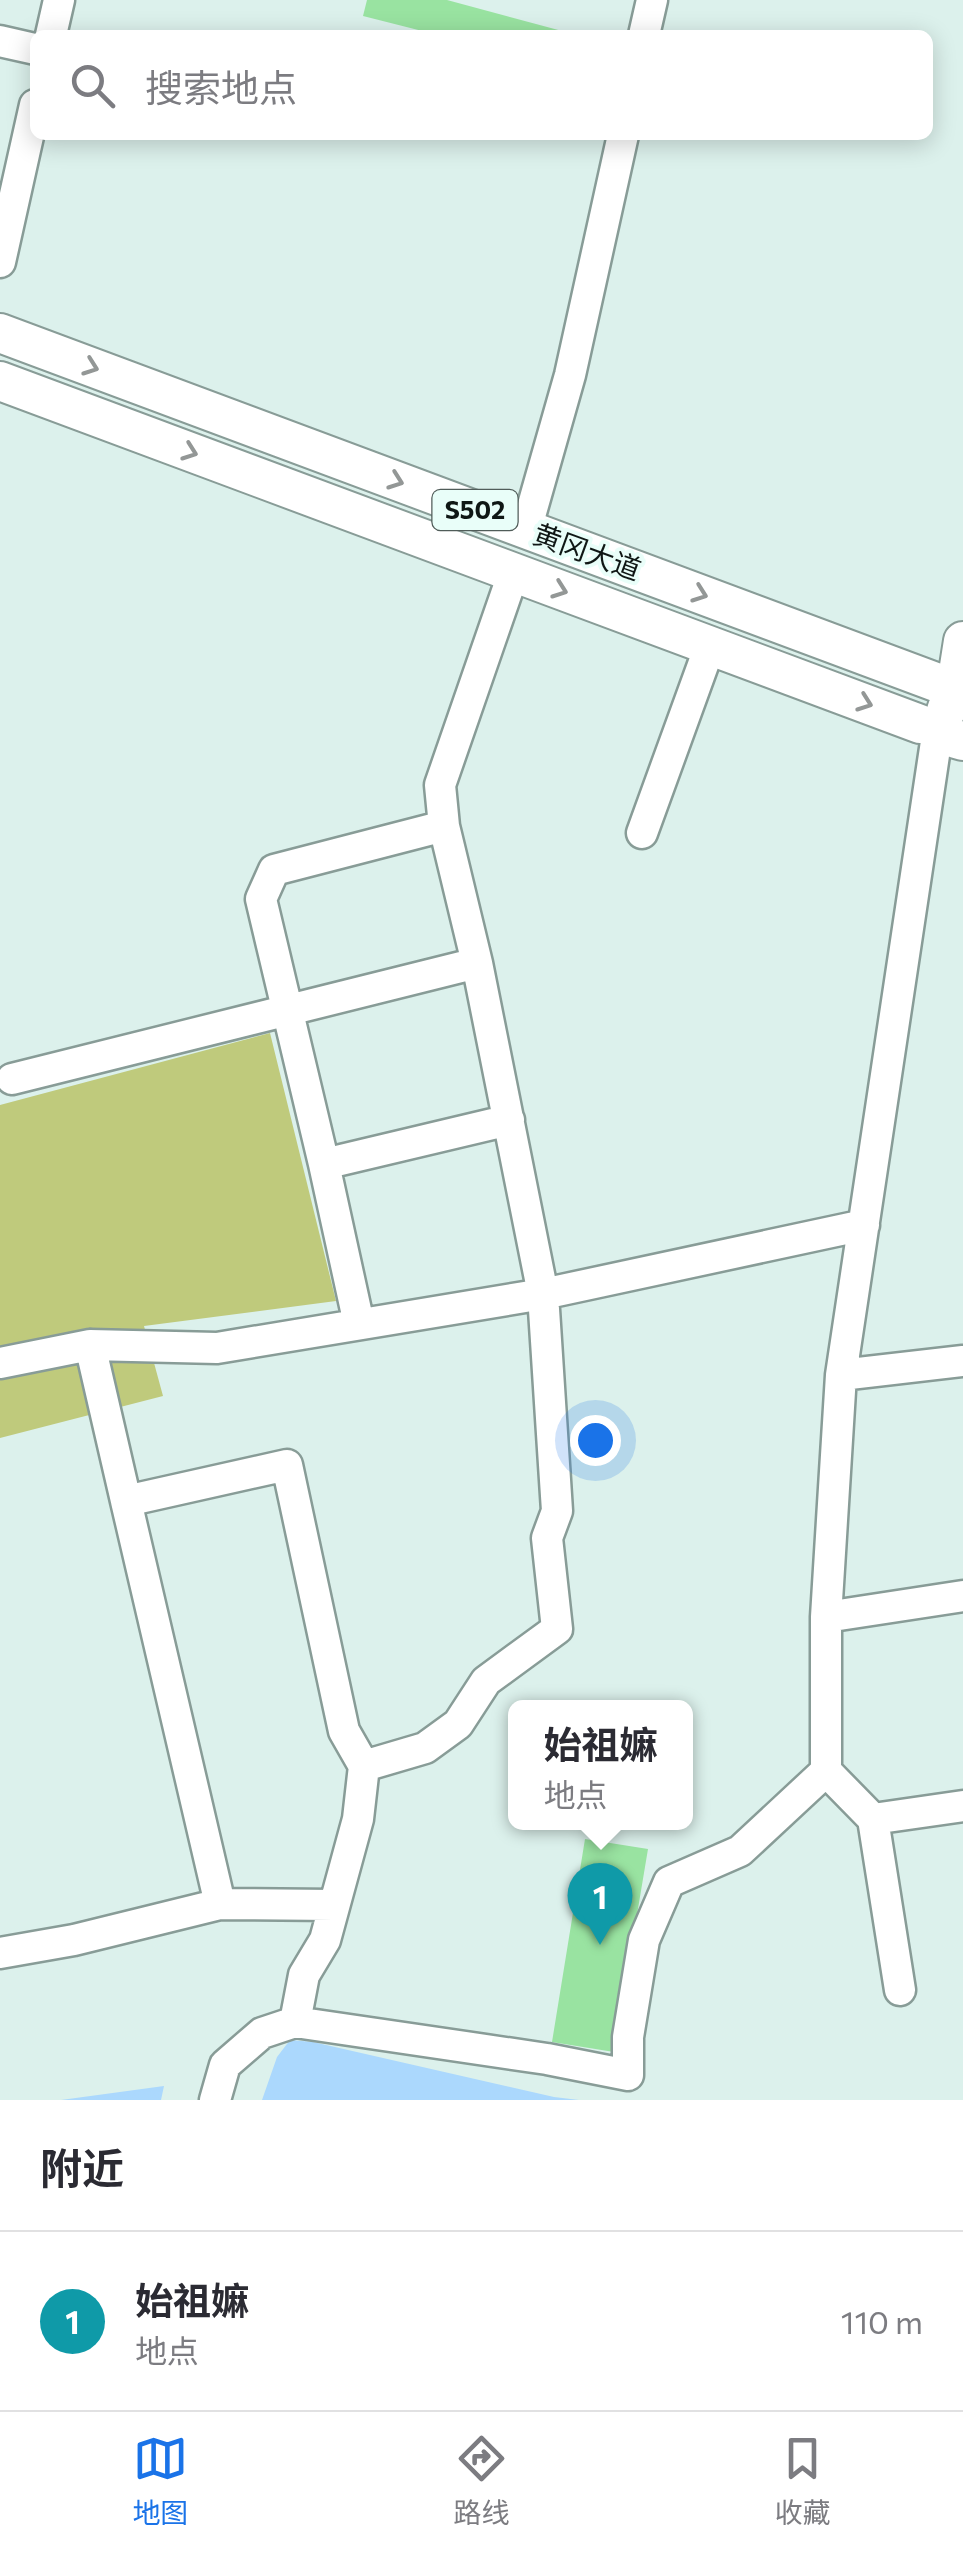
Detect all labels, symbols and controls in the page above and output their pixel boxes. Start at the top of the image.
search box [30,30,933,140]
icon: search [65,58,120,113]
text: 搜索地点 [145,63,297,110]
one-way arrow [82,356,99,376]
one-way arrow [180,440,197,461]
one-way arrow [386,469,403,490]
road number: S502 [432,490,518,530]
street label: 黄冈大道 [529,516,646,586]
one-way arrow [550,578,568,598]
one-way arrow [691,583,708,603]
one-way arrow [855,691,872,712]
your location [570,1415,621,1466]
popup [508,1700,693,1830]
text: 始祖嫲 [543,1720,658,1767]
text: 地点 [543,1774,608,1814]
pin: 1 [568,1862,632,1945]
text: 附近 [40,2141,124,2193]
text: 始祖嫲 [135,2276,249,2323]
text: 1 [65,2301,80,2341]
text: 110 m [841,2301,923,2341]
text: 地点 [135,2330,199,2370]
tab: 地图 [132,2431,189,2531]
tab: 路线 [453,2431,510,2531]
tab: 收藏 [774,2431,831,2531]

